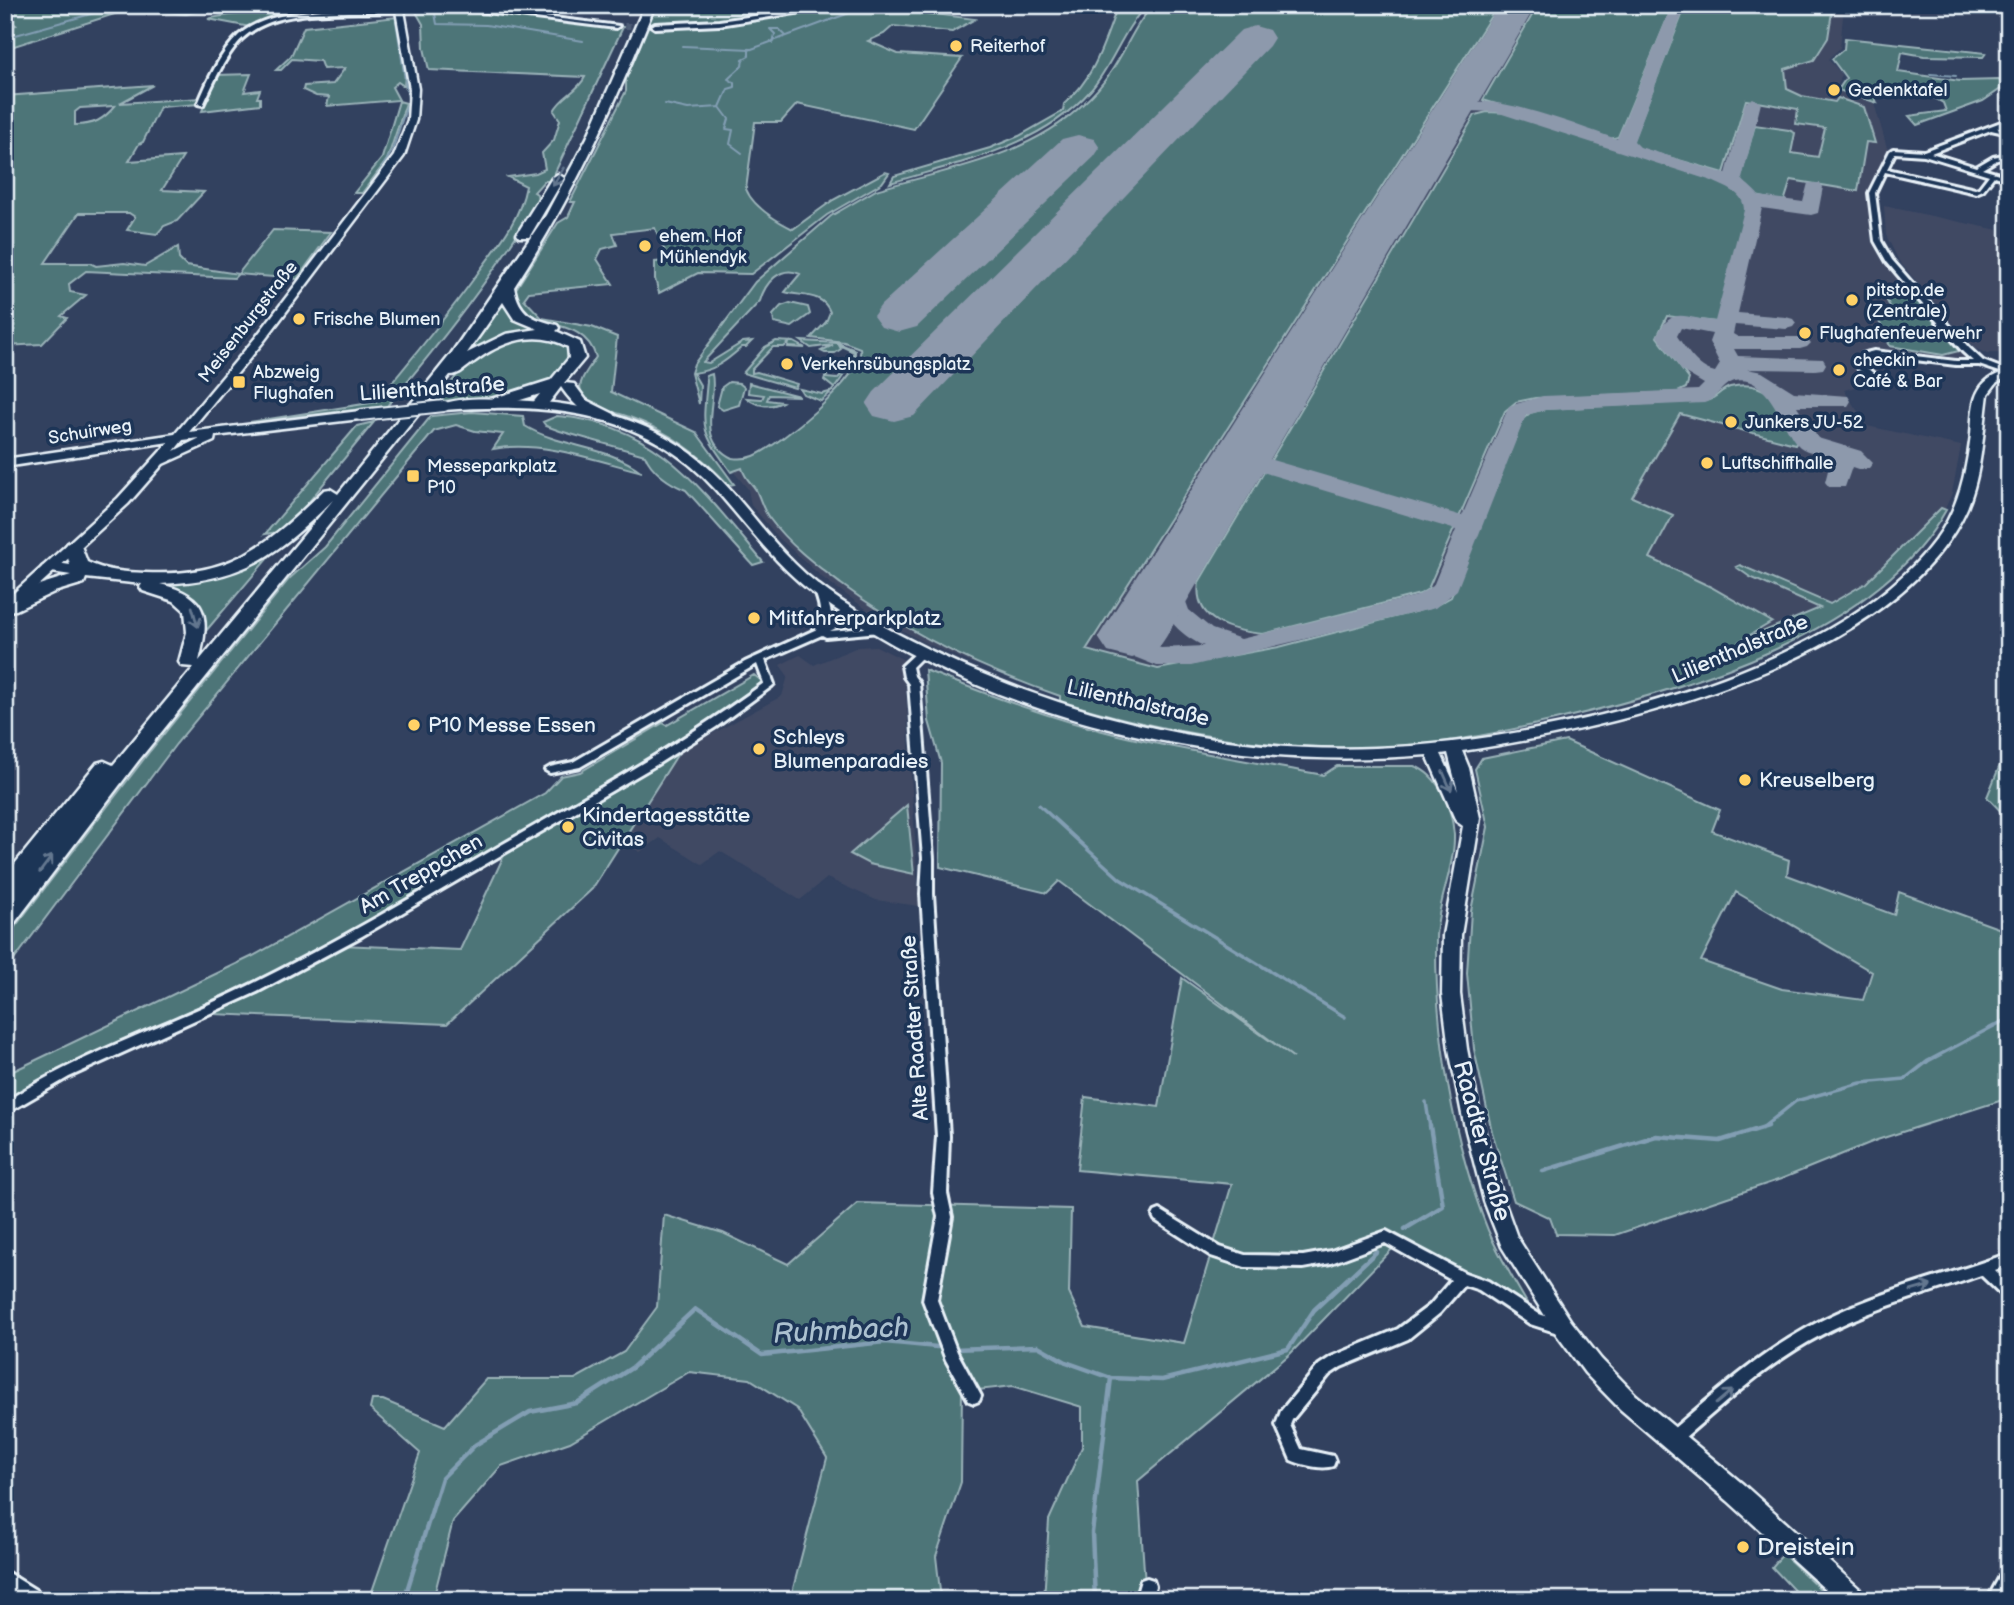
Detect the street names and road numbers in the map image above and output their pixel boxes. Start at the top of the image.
street label: Meisenburgstraße [194,257,302,387]
street label: Lilienthalstraße [359,371,505,407]
street label: Schuirweg [47,415,133,449]
street label: Lilienthalstraße [1668,609,1812,689]
street label: Lilienthalstraße [1064,674,1212,732]
street label: Am Treppchen [355,829,487,919]
street label: Alte Raadter Straße [896,935,934,1121]
street label: Raadter Straße [1447,1058,1517,1224]

